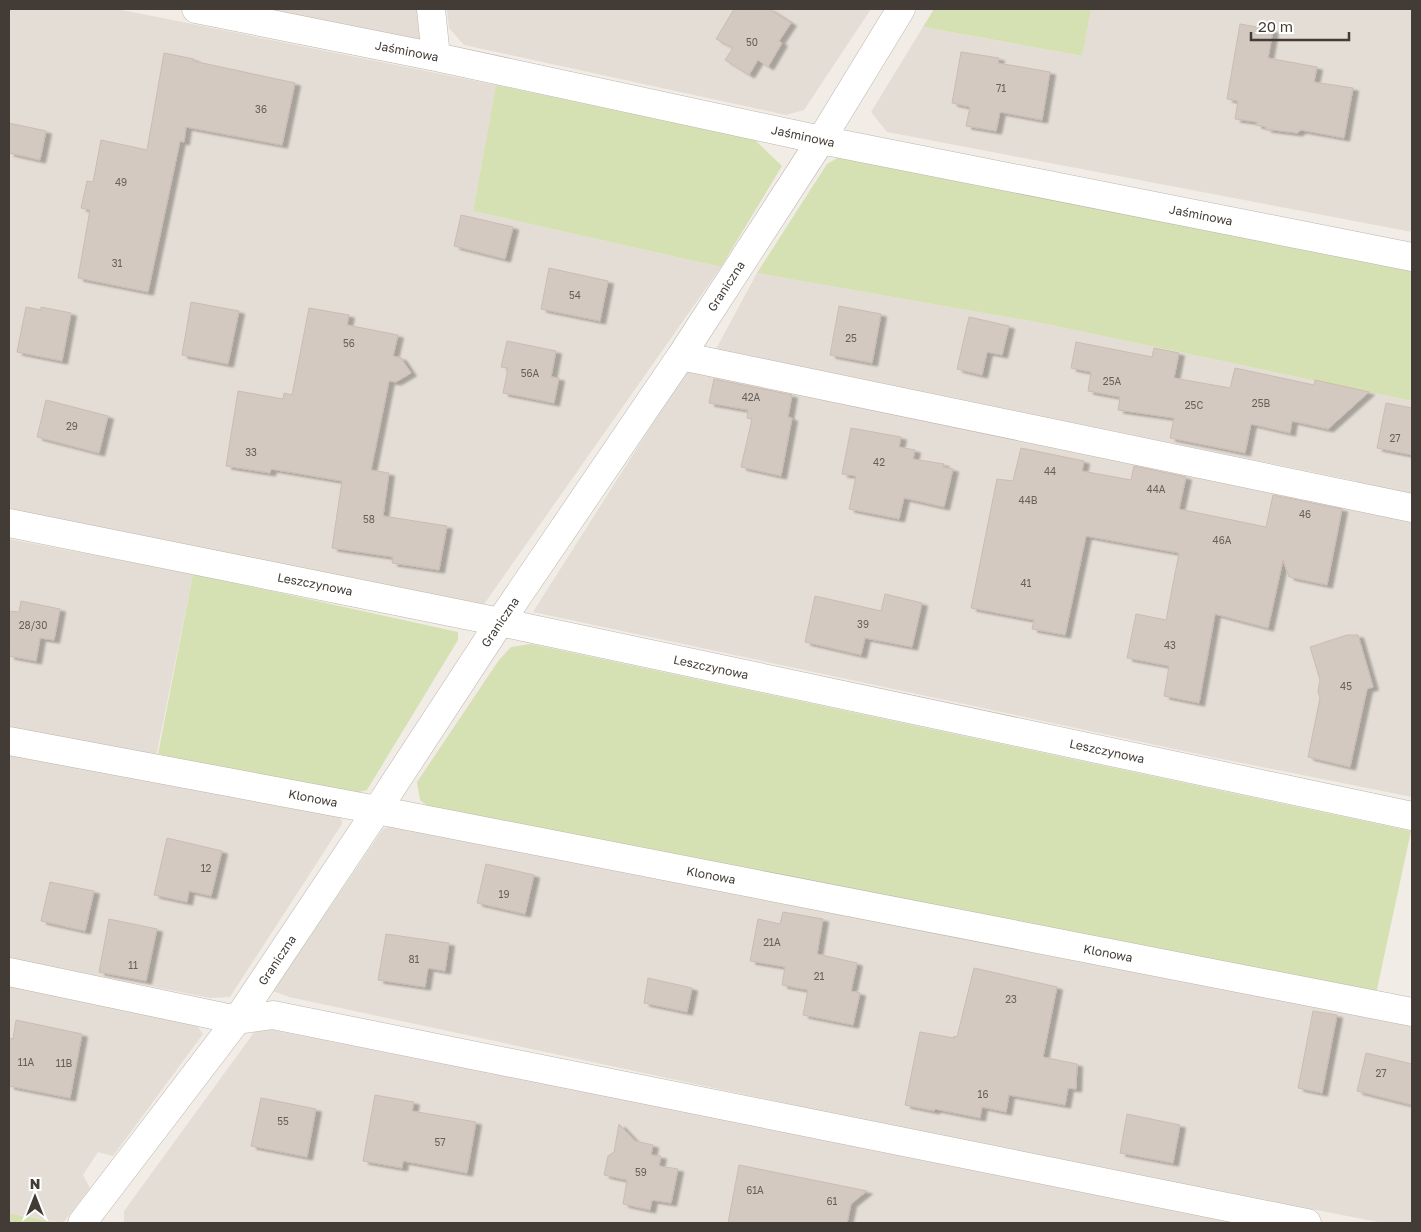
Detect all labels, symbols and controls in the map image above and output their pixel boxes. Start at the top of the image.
scale bar [1251,10,1348,42]
text: 20 m [1258,17,1293,35]
house number: 50 [746,36,758,48]
street label: Jaśminowa [374,37,440,65]
house number: 71 [996,82,1006,94]
house number: 36 [255,103,267,115]
street label: Jaśminowa [770,122,836,150]
house number: 49 [115,176,127,188]
street label: Jaśminowa [1168,201,1234,229]
house number: 31 [112,257,122,269]
street label: Graniczna [704,258,748,314]
house number: 54 [569,289,581,301]
house number: 25 [845,332,857,344]
house number: 56 [343,337,355,349]
house number: 56A [521,367,540,379]
house number: 25A [1103,375,1121,387]
house number: 42A [742,391,761,403]
house number: 25B [1252,397,1270,409]
house number: 25C [1185,399,1203,411]
house number: 29 [66,420,78,432]
house number: 27 [1389,432,1401,444]
house number: 33 [245,446,257,458]
house number: 42 [873,456,885,468]
house number: 44 [1044,465,1056,477]
house number: 44A [1147,483,1166,495]
house number: 44B [1019,494,1038,506]
house number: 46 [1299,508,1311,520]
house number: 58 [363,513,375,525]
house number: 46A [1213,534,1232,546]
street label: Leszczynowa [276,569,354,599]
house number: 41 [1021,577,1032,589]
street label: Graniczna [478,594,522,650]
house number: 39 [857,618,869,630]
house number: 28/30 [19,619,47,631]
house number: 43 [1164,639,1176,651]
street label: Leszczynowa [672,652,750,682]
house number: 45 [1340,680,1352,692]
street label: Leszczynowa [1068,736,1146,766]
street label: Klonowa [287,786,339,810]
house number: 12 [201,862,212,874]
street label: Klonowa [685,863,737,887]
house number: 19 [499,888,509,900]
street label: Graniczna [255,932,299,988]
house number: 21A [763,936,781,948]
street label: Klonowa [1082,941,1134,965]
house number: 81 [409,953,420,965]
house number: 11 [128,959,138,971]
house number: 21 [814,970,824,982]
house number: 23 [1005,993,1017,1005]
house number: 11A [18,1056,34,1068]
house number: 11B [56,1057,72,1069]
house number: 27 [1375,1067,1387,1079]
house number: 16 [978,1088,988,1100]
house number: 55 [277,1115,289,1127]
house number: 57 [434,1136,446,1148]
house number: 59 [635,1166,647,1178]
north arrow [10,1172,60,1222]
text: N [30,1175,40,1192]
house number: 61A [746,1184,764,1196]
house number: 61 [827,1195,838,1207]

